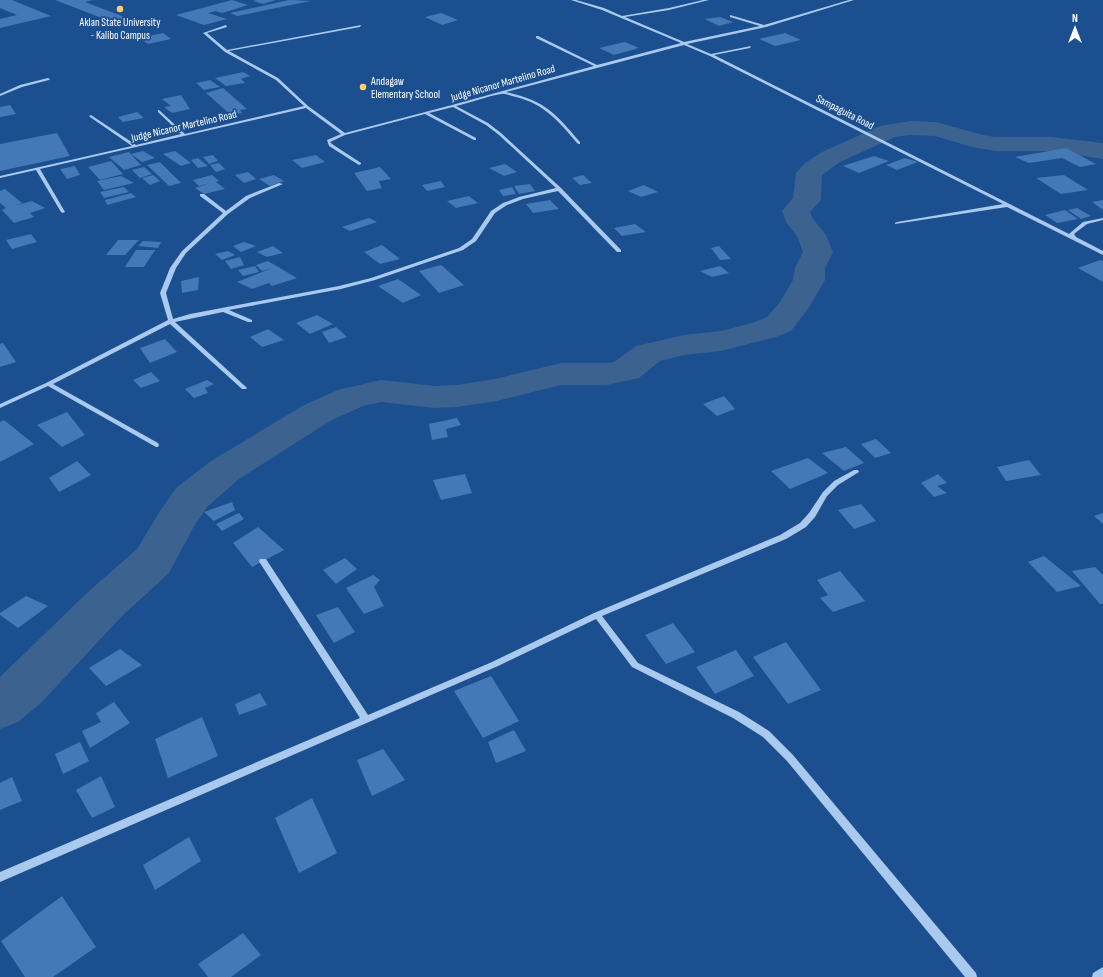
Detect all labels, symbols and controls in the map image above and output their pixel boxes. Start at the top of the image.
marker: Aklan State University - Kalibo Campus [115,4,125,14]
north arrow [1055,8,1095,48]
text: N [1072,12,1078,25]
place label: Aklan State University - Kalibo Campus [79,16,161,42]
street label: Judge Nicanor Martelino Road [448,62,557,104]
place label: Andagaw Elementary School [370,75,440,101]
marker: Andagaw Elementary School [358,82,368,92]
street label: Sampaguita Road [814,92,877,132]
street label: Judge Nicanor Martelino Road [129,107,238,145]

